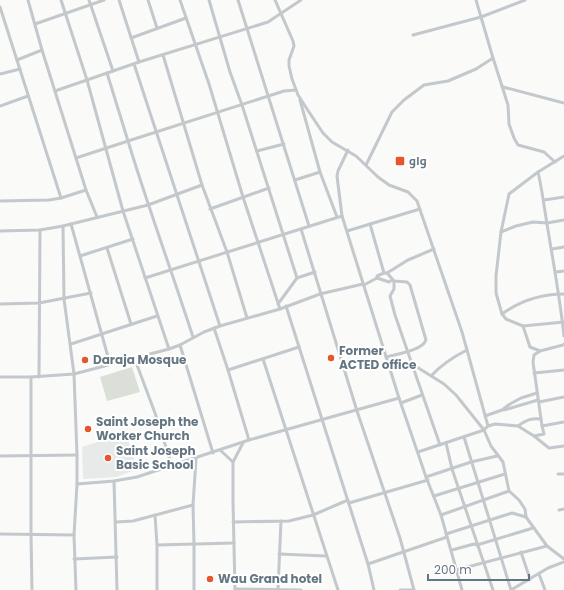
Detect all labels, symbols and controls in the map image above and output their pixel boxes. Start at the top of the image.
place label: واو [409,152,427,169]
marker: واو [394,155,406,167]
place label: Former ACTED office [339,342,417,373]
place label: Daraja Mosque [93,351,187,368]
marker: Former ACTED office [326,353,336,363]
marker: Daraja Mosque [80,355,90,365]
place label: Saint Joseph the Worker Church [96,413,199,444]
marker: Saint Joseph the Worker Church [83,424,93,434]
place label: Saint Joseph Basic School [116,442,195,473]
marker: Saint Joseph Basic School [103,453,113,463]
scale bar [428,556,529,582]
text: 200 m [434,561,472,578]
place label: Wau Grand hotel [218,570,322,587]
marker: Wau Grand hotel [205,574,215,584]

